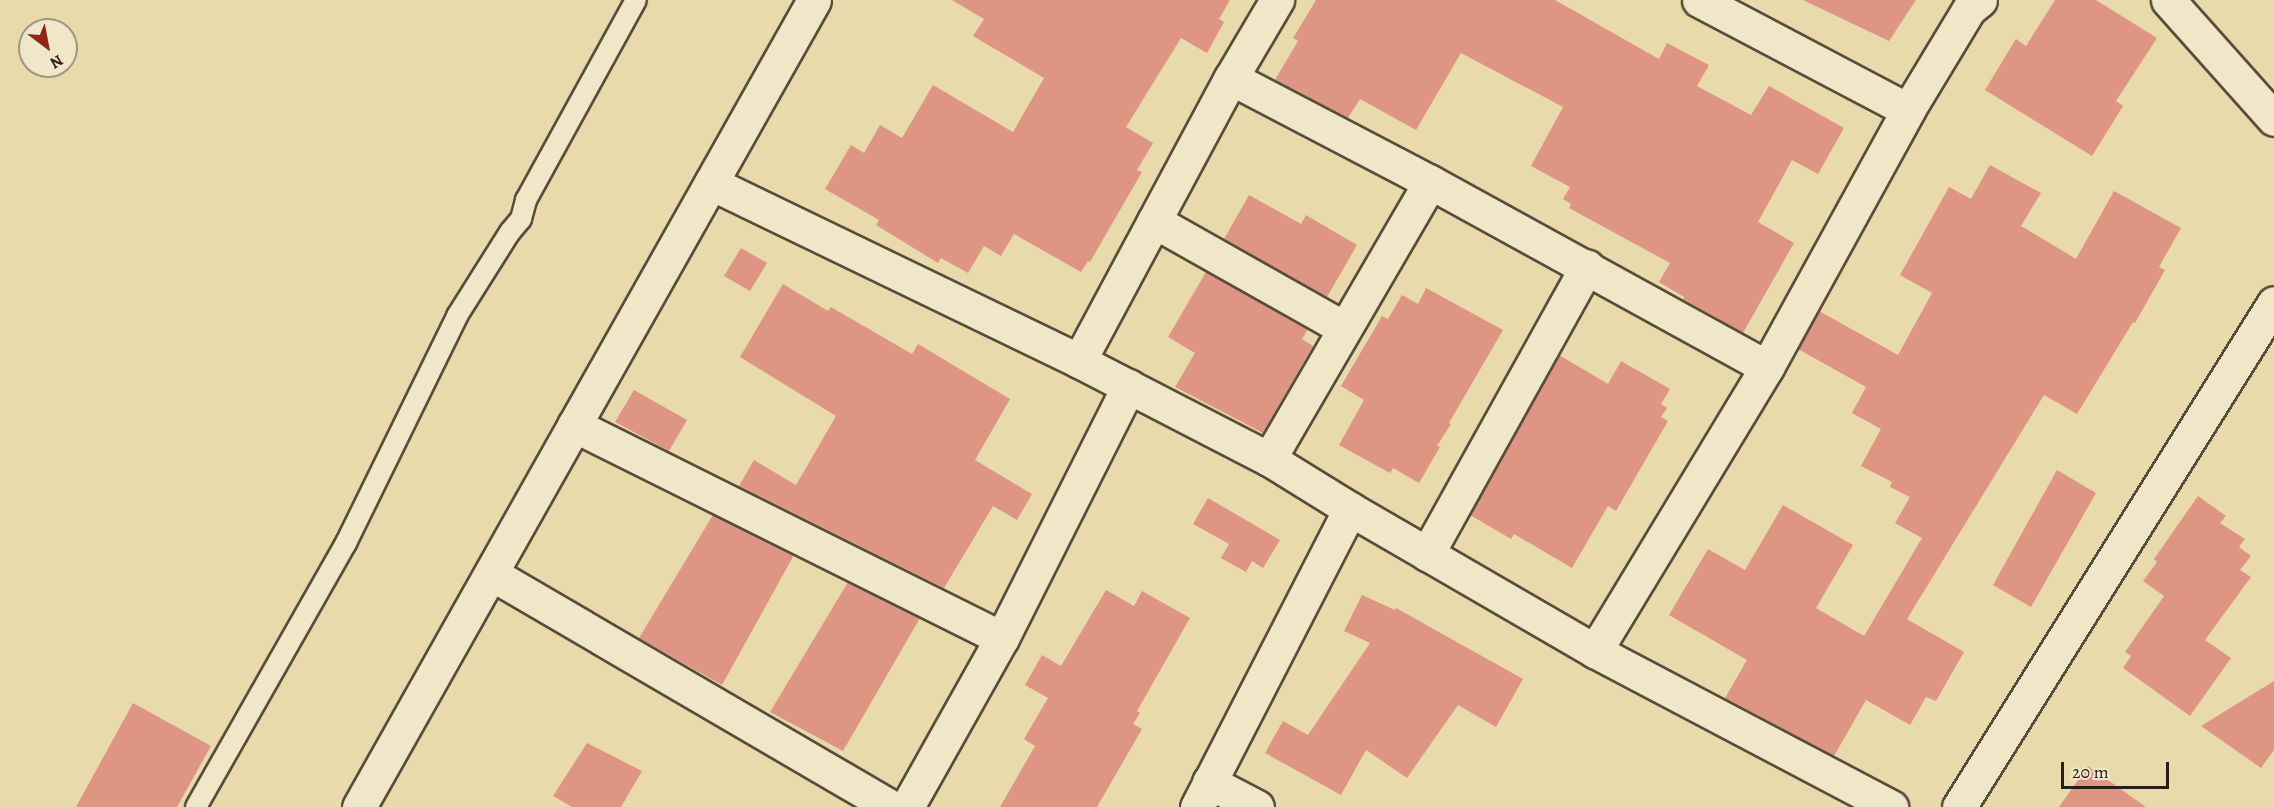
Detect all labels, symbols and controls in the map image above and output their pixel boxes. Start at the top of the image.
north arrow [18,18,78,78]
text: N [46,49,67,74]
scale bar [2064,750,2172,788]
text: 20 m [2072,760,2109,784]

